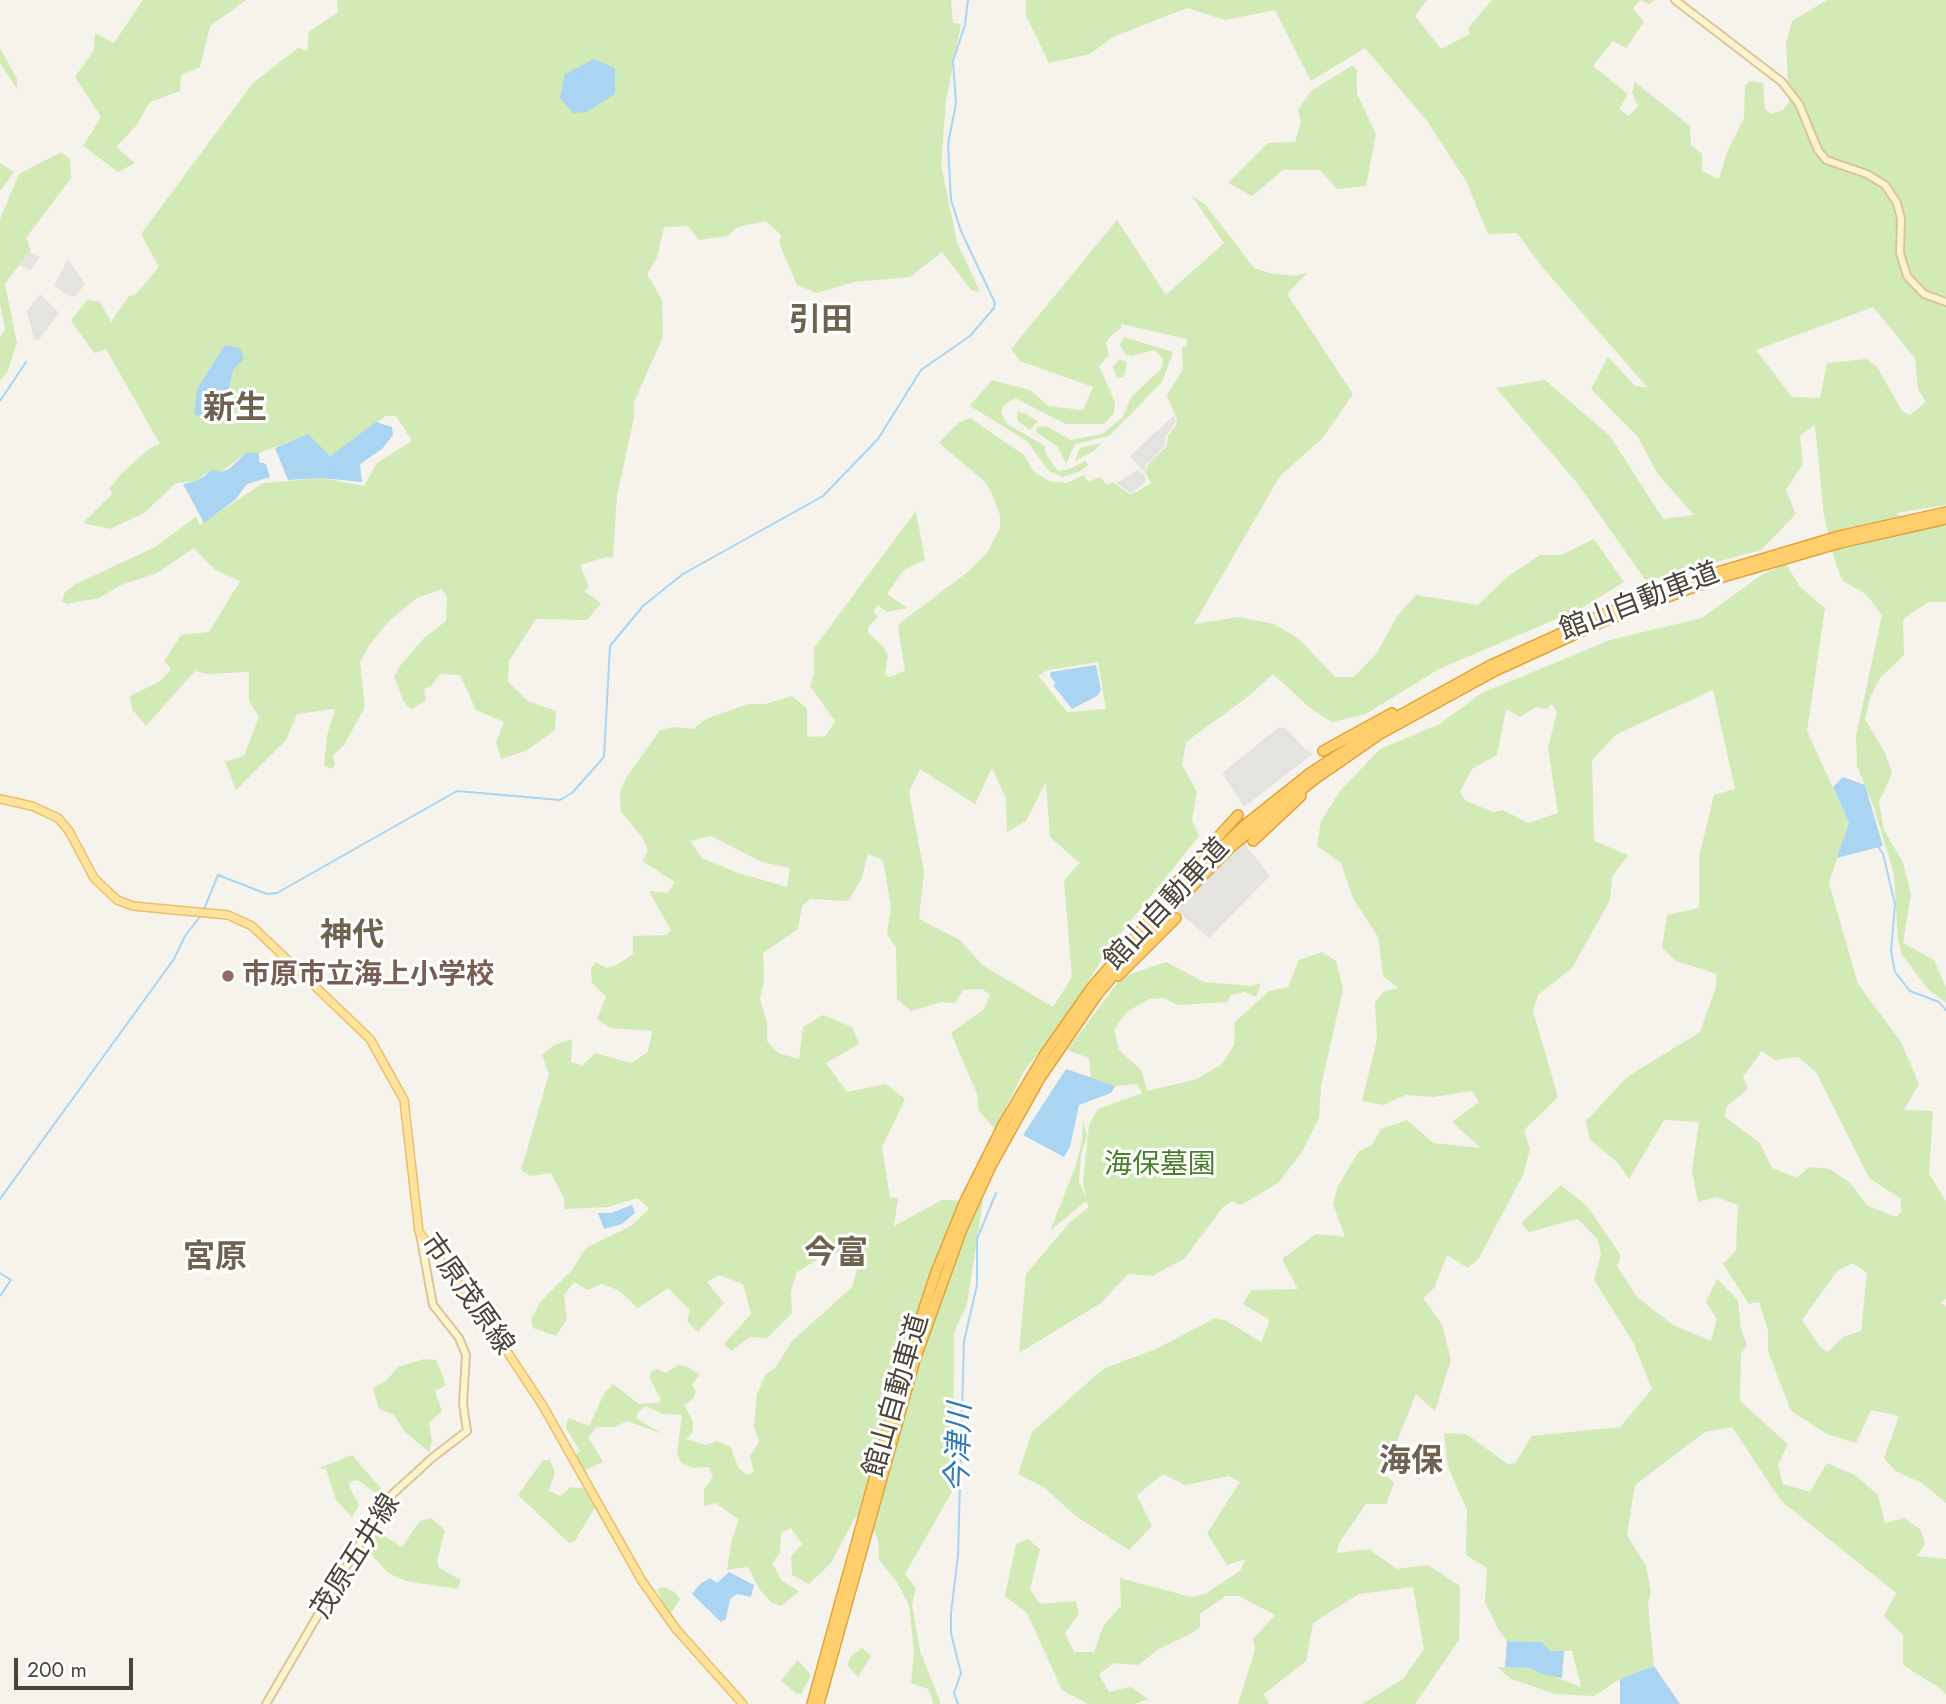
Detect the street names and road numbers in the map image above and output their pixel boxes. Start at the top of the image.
street label: 館山自動車道 [1556,557,1724,649]
street label: 館山自動車道 [1098,832,1238,978]
street label: 市原茂原線 [412,1228,520,1362]
street label: 館山自動車道 [859,1311,937,1481]
street label: 茂原五井線 [306,1489,408,1625]

